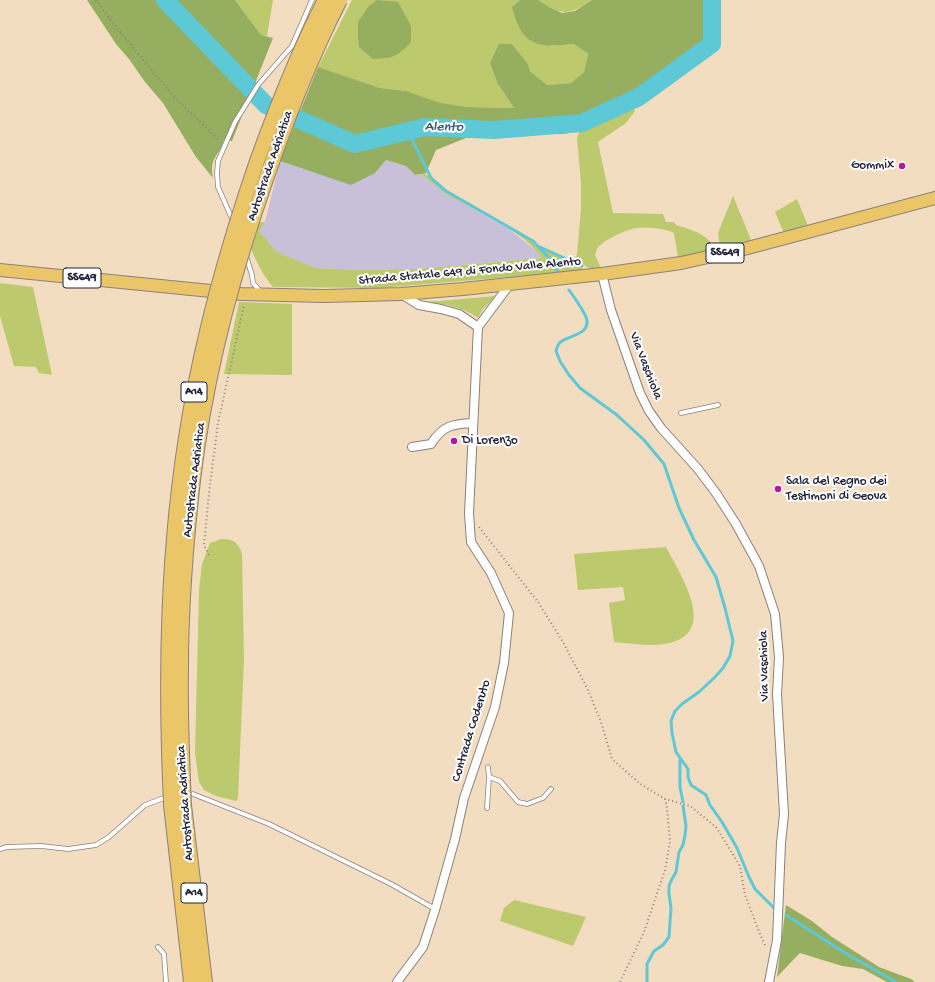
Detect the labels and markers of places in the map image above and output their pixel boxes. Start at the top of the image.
place label: Gommix [851,158,894,174]
marker: Gommix [897,161,907,171]
place label: Di Lorenzo [462,433,518,449]
marker: Di Lorenzo [449,436,459,446]
place label: Sala del Regno dei Testimoni di Geova [786,474,887,505]
marker: Sala del Regno dei Testimoni di Geova [773,484,783,494]

